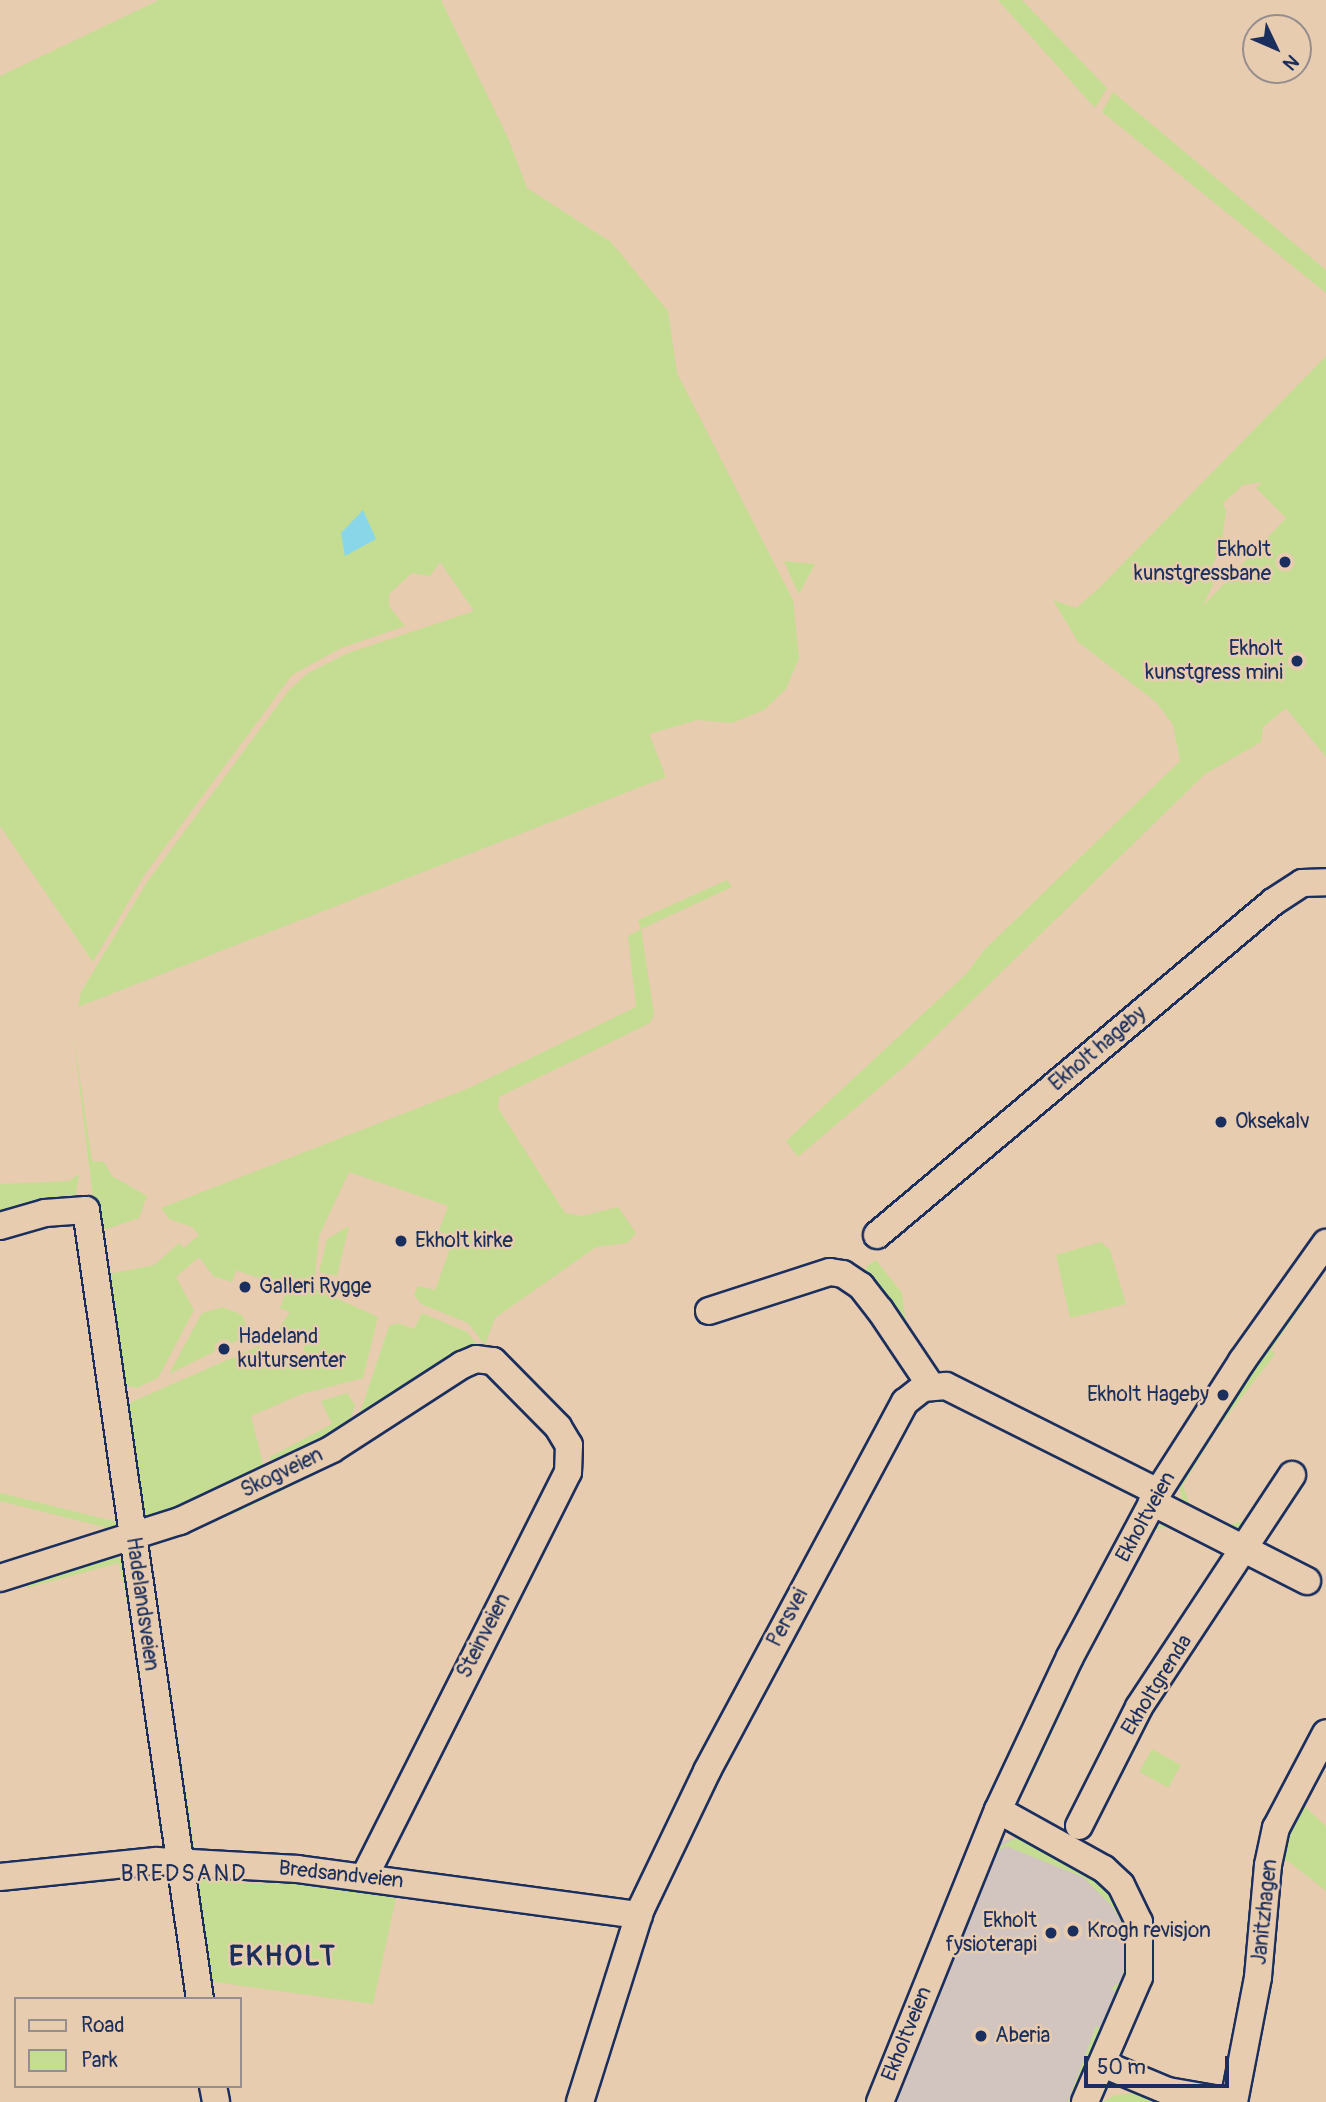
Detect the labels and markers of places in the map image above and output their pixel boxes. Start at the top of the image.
place label: Ekholt kunstgressbane [1134,537,1271,587]
marker: Ekholt kunstgressbane [1277,554,1293,570]
place label: Ekholt kunstgress mini [1145,636,1283,686]
marker: Ekholt kunstgress mini [1289,653,1305,669]
place label: Oksekalv [1235,1109,1310,1135]
marker: Oksekalv [1213,1114,1229,1130]
place label: Ekholt kirke [415,1228,513,1254]
marker: Ekholt kirke [393,1233,409,1249]
place label: Galleri Rygge [259,1274,371,1300]
marker: Galleri Rygge [237,1279,253,1295]
place label: Hadeland kultursenter [238,1324,346,1374]
marker: Hadeland kultursenter [216,1341,232,1357]
place label: Ekholt Hageby [1087,1382,1209,1408]
marker: Ekholt Hageby [1215,1387,1231,1403]
place label: Ekholt fysioterapi [945,1908,1037,1958]
place label: Krogh revisjon [1087,1918,1211,1944]
marker: Krogh revisjon [1065,1923,1081,1939]
marker: Ekholt fysioterapi [1043,1925,1059,1941]
place label: Aberia [995,2023,1050,2049]
marker: Aberia [973,2028,989,2044]

